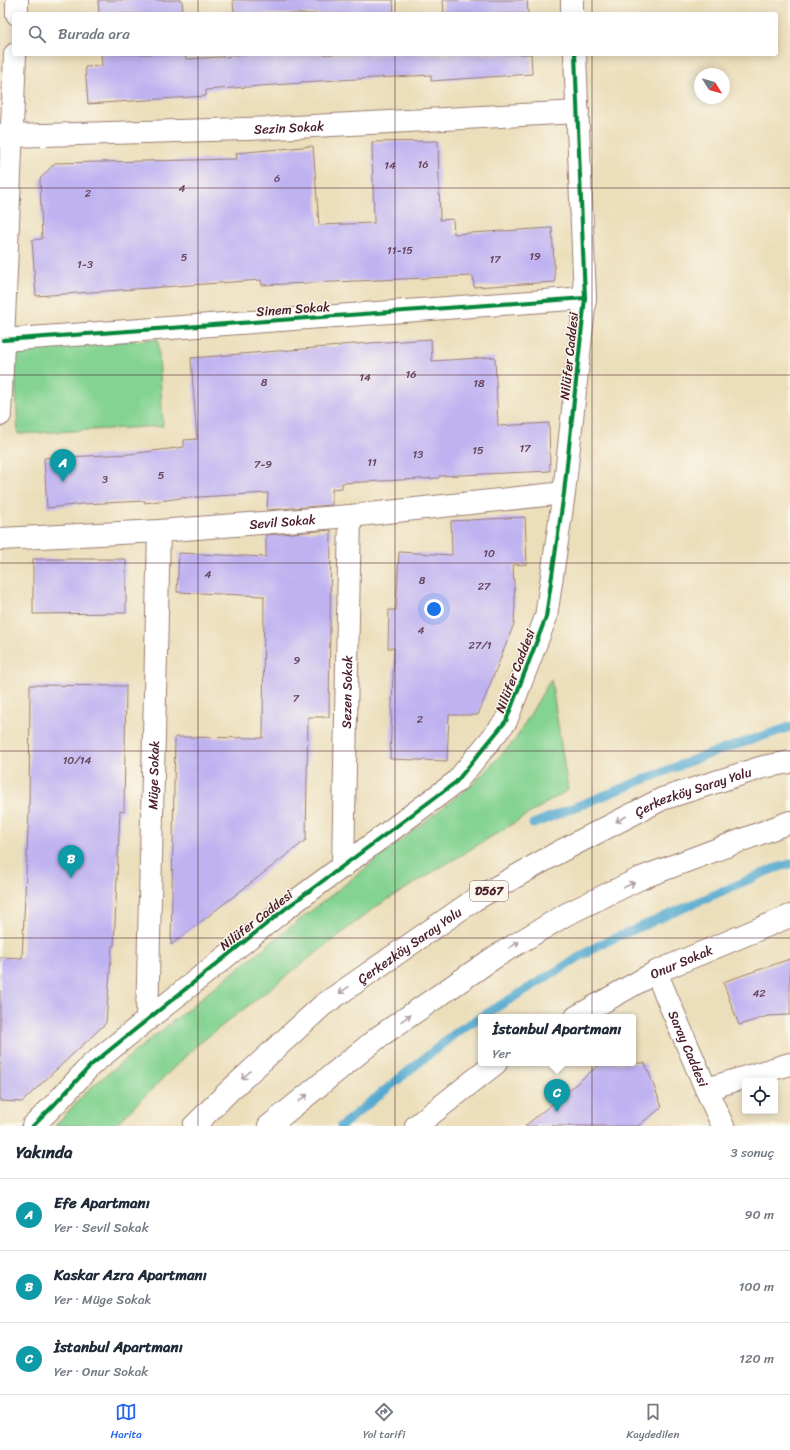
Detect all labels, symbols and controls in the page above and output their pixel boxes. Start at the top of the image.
search box [12,12,778,56]
text: Burada ara [58,21,130,47]
icon: search [26,23,48,45]
north arrow [694,68,730,104]
street label: Sezin Sokak [253,114,324,140]
house number: 16 [418,155,428,174]
house number: 14 [384,156,396,175]
house number: 6 [274,169,280,188]
house number: 4 [179,179,186,198]
house number: 2 [85,184,92,203]
house number: 11-15 [387,241,413,260]
house number: 19 [529,247,541,266]
house number: 5 [181,248,188,267]
house number: 17 [490,250,501,269]
house number: 1-3 [77,255,93,274]
street label: Sinem Sokak [255,295,331,323]
street label: Nilüfer Caddesi [553,311,585,401]
house number: 16 [406,365,416,384]
house number: 14 [359,368,371,387]
house number: 8 [261,373,268,392]
house number: 18 [473,374,485,393]
house number: 17 [520,439,531,458]
house number: 15 [472,441,484,460]
house number: 13 [413,445,423,464]
pin: A [50,449,76,482]
house number: 11 [367,453,377,472]
house number: 7-9 [254,455,272,474]
house number: 5 [158,466,165,485]
house number: 3 [102,470,108,489]
street label: Sevil Sokak [248,507,317,535]
house number: 10 [483,544,495,563]
house number: 4 [205,565,212,584]
house number: 8 [419,571,426,590]
house number: 27 [478,577,491,596]
your location [424,599,444,619]
house number: 4 [418,621,425,640]
street label: Nilüfer Caddesi [488,625,542,716]
house number: 27/1 [469,636,492,655]
house number: 9 [294,651,301,670]
street label: Sezen Sokak [334,655,359,729]
house number: 7 [293,689,300,708]
house number: 2 [417,710,424,729]
street label: Müge Sokak [141,740,165,810]
house number: 10/14 [63,751,91,770]
street label: Çerkezköy Saray Yolu [630,760,754,823]
one-way arrow [615,816,627,824]
pin: B [58,845,84,878]
road number: D567 [470,881,508,901]
one-way arrow [622,881,634,888]
street label: Nilüfer Caddesi [214,884,298,956]
street label: Çerkezköy Saray Yolu [352,900,466,990]
street label: Onur Sokak [645,938,716,985]
one-way arrow [508,941,520,949]
house number: 42 [752,984,766,1003]
one-way arrow [339,986,350,994]
street label: Saray Caddesi [662,1006,715,1091]
one-way arrow [400,1014,411,1022]
popup [478,1014,636,1066]
text: İstanbul Apartmanı [493,1016,621,1042]
text: Yer [493,1042,510,1065]
one-way arrow [241,1071,251,1080]
map controls [742,1078,778,1114]
button: locate [742,1078,778,1114]
pin: C [544,1079,570,1112]
one-way arrow [298,1093,309,1102]
text: Yakında [16,1137,72,1167]
text: 3 sonuç [730,1141,774,1164]
text: Efe Apartmanı [54,1190,150,1216]
text: A [25,1203,33,1226]
text: 90 m [744,1203,774,1226]
text: Yer · Sevil Sokak [54,1216,149,1239]
text: Kaskar Azra Apartmanı [54,1262,207,1288]
text: B [25,1275,33,1298]
text: 100 m [739,1275,774,1298]
text: Yer · Müge Sokak [54,1288,151,1311]
text: İstanbul Apartmanı [54,1334,183,1360]
text: C [25,1347,33,1370]
text: 120 m [739,1347,774,1370]
text: Yer · Onur Sokak [54,1360,148,1383]
tab: Harita [111,1401,142,1444]
tab: Yol tarifi [363,1401,405,1444]
tab: Kaydedilen [627,1401,679,1444]

